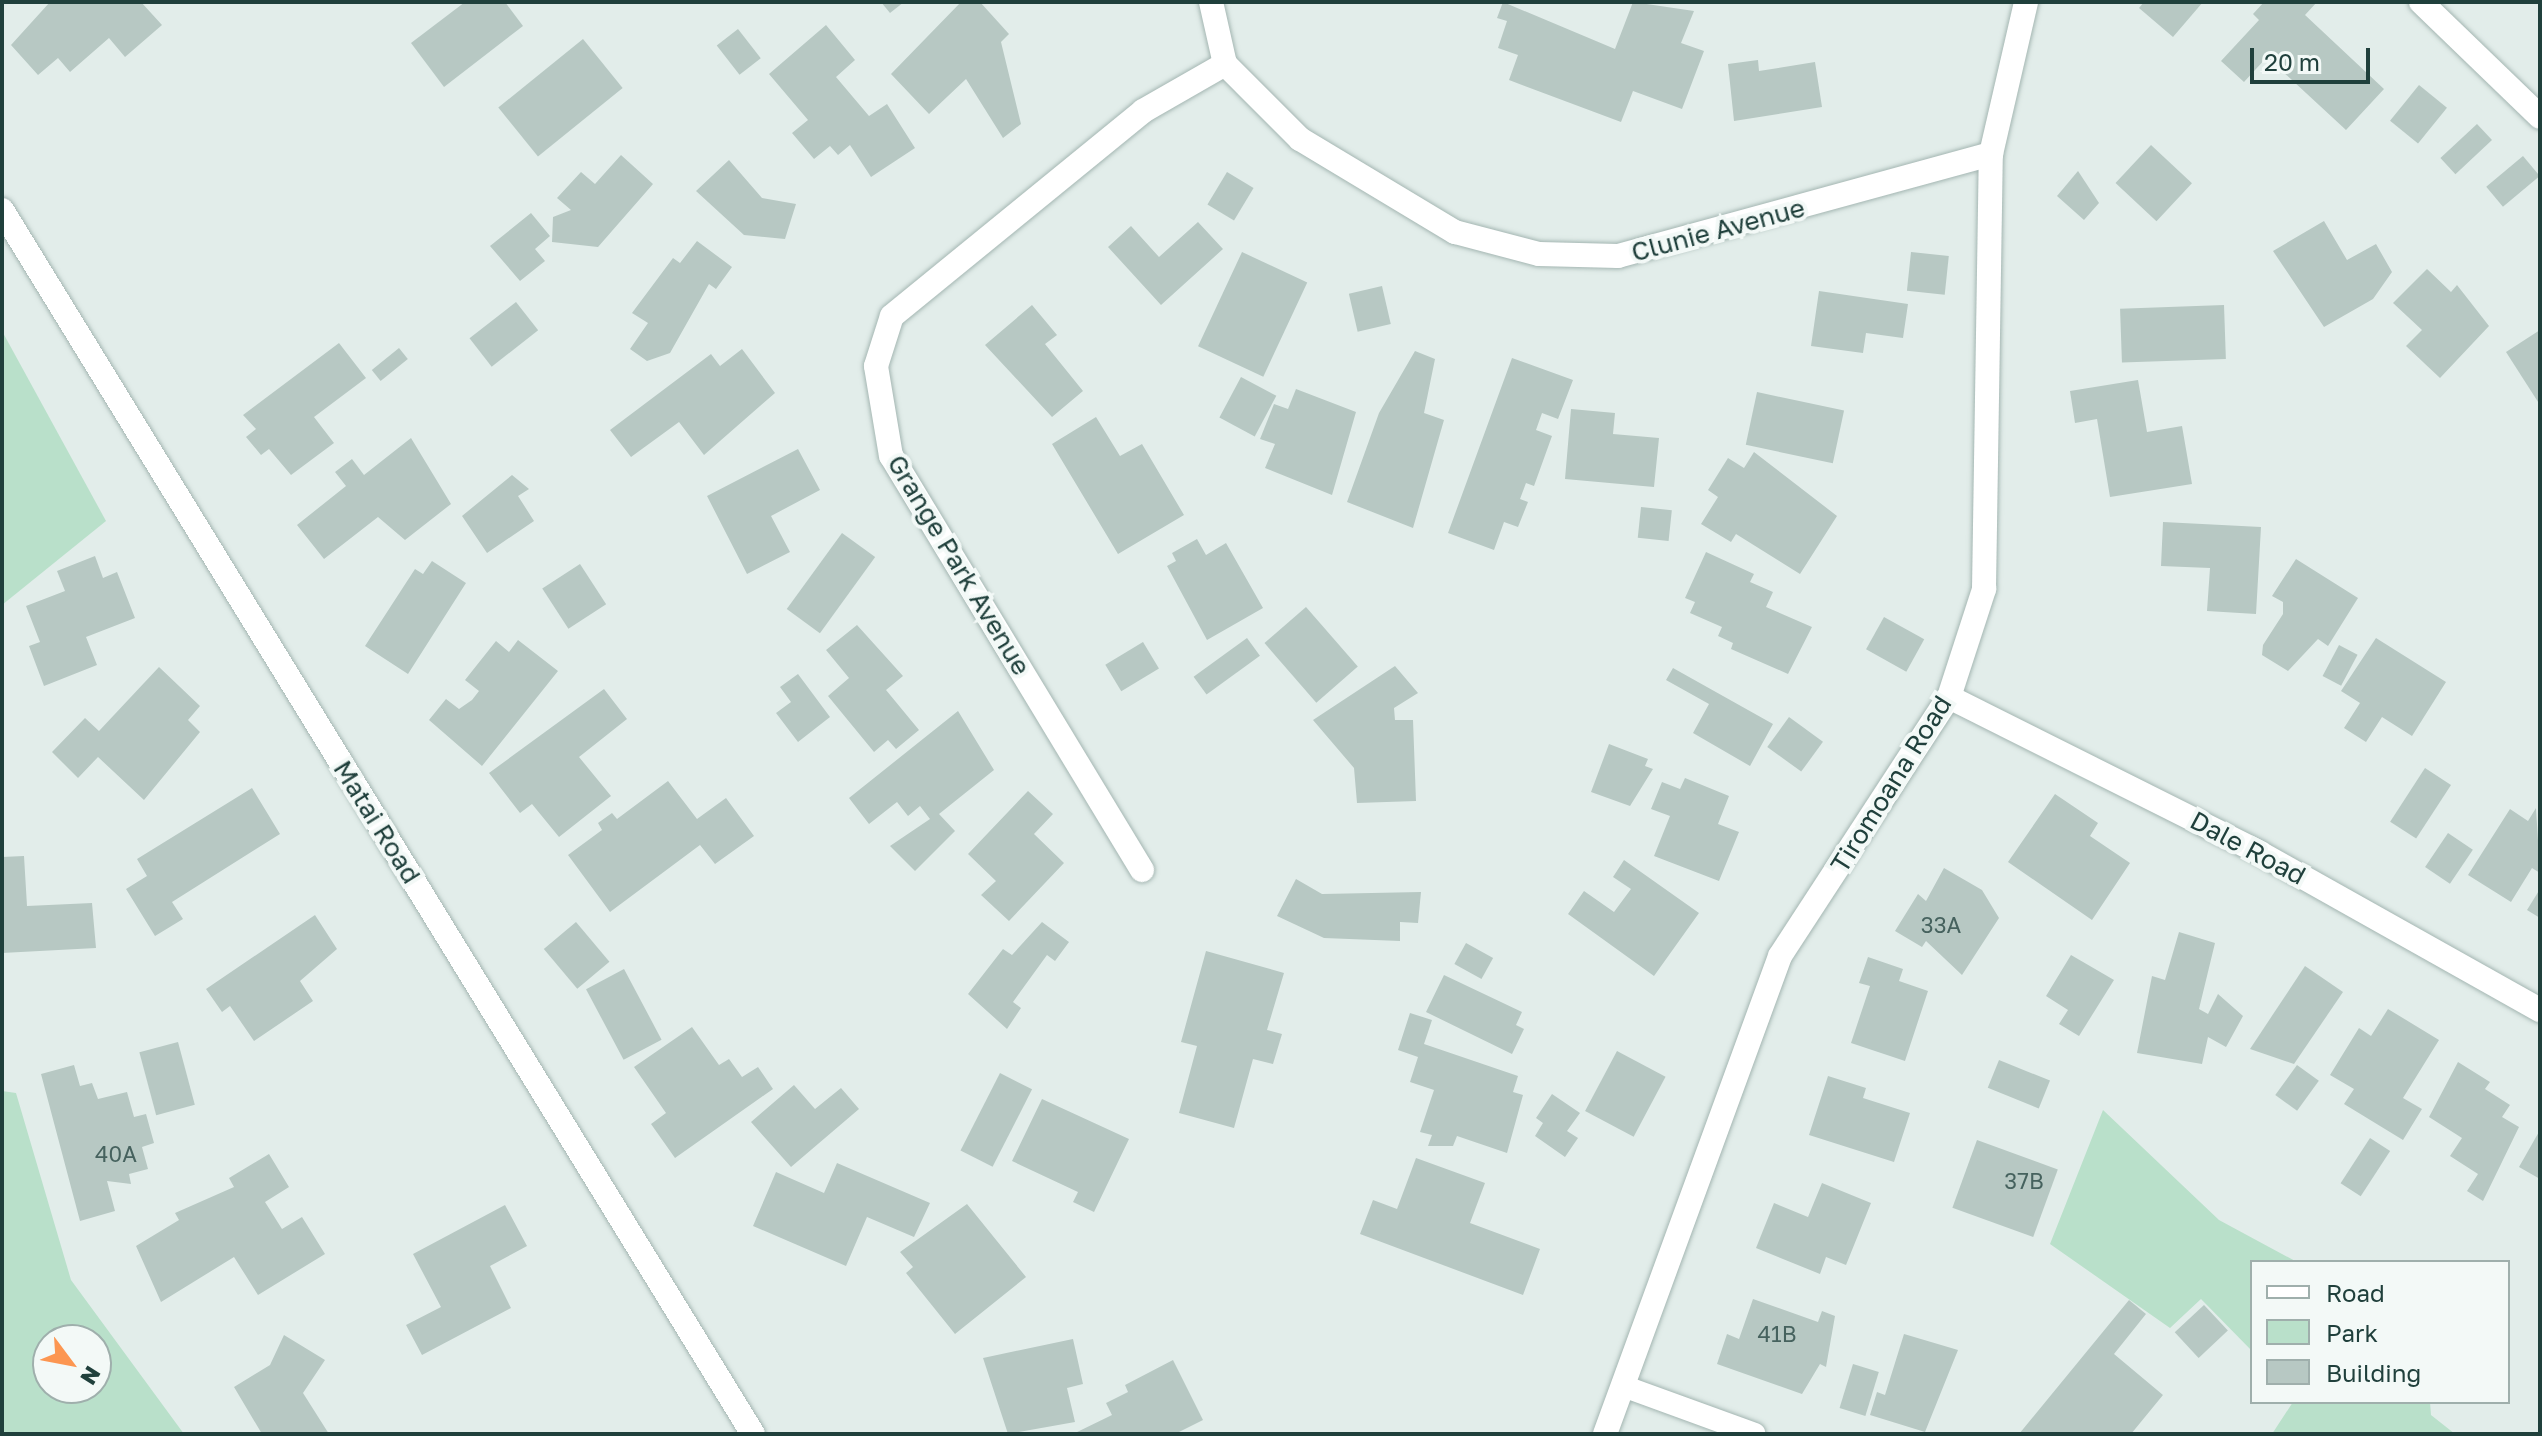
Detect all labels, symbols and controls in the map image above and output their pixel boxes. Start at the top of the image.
scale bar [2254,32,2374,82]
text: 20 m [2264,47,2320,76]
street label: Clunie Avenue [1628,192,1808,268]
street label: Grange Park Avenue [881,449,1037,681]
street label: Tiromoana Road [1824,690,1958,878]
street label: Matai Road [327,755,427,889]
street label: Dale Road [2185,805,2311,891]
house number: 33A [1921,912,1961,938]
house number: 40A [95,1141,137,1167]
house number: 37B [2004,1168,2044,1194]
legend [2250,1260,2510,1404]
text: Road [2326,1278,2385,1307]
text: Park [2326,1318,2378,1347]
house number: 41B [1758,1321,1796,1347]
north arrow [32,1324,112,1404]
text: Building [2326,1358,2421,1387]
text: N [75,1362,107,1390]

